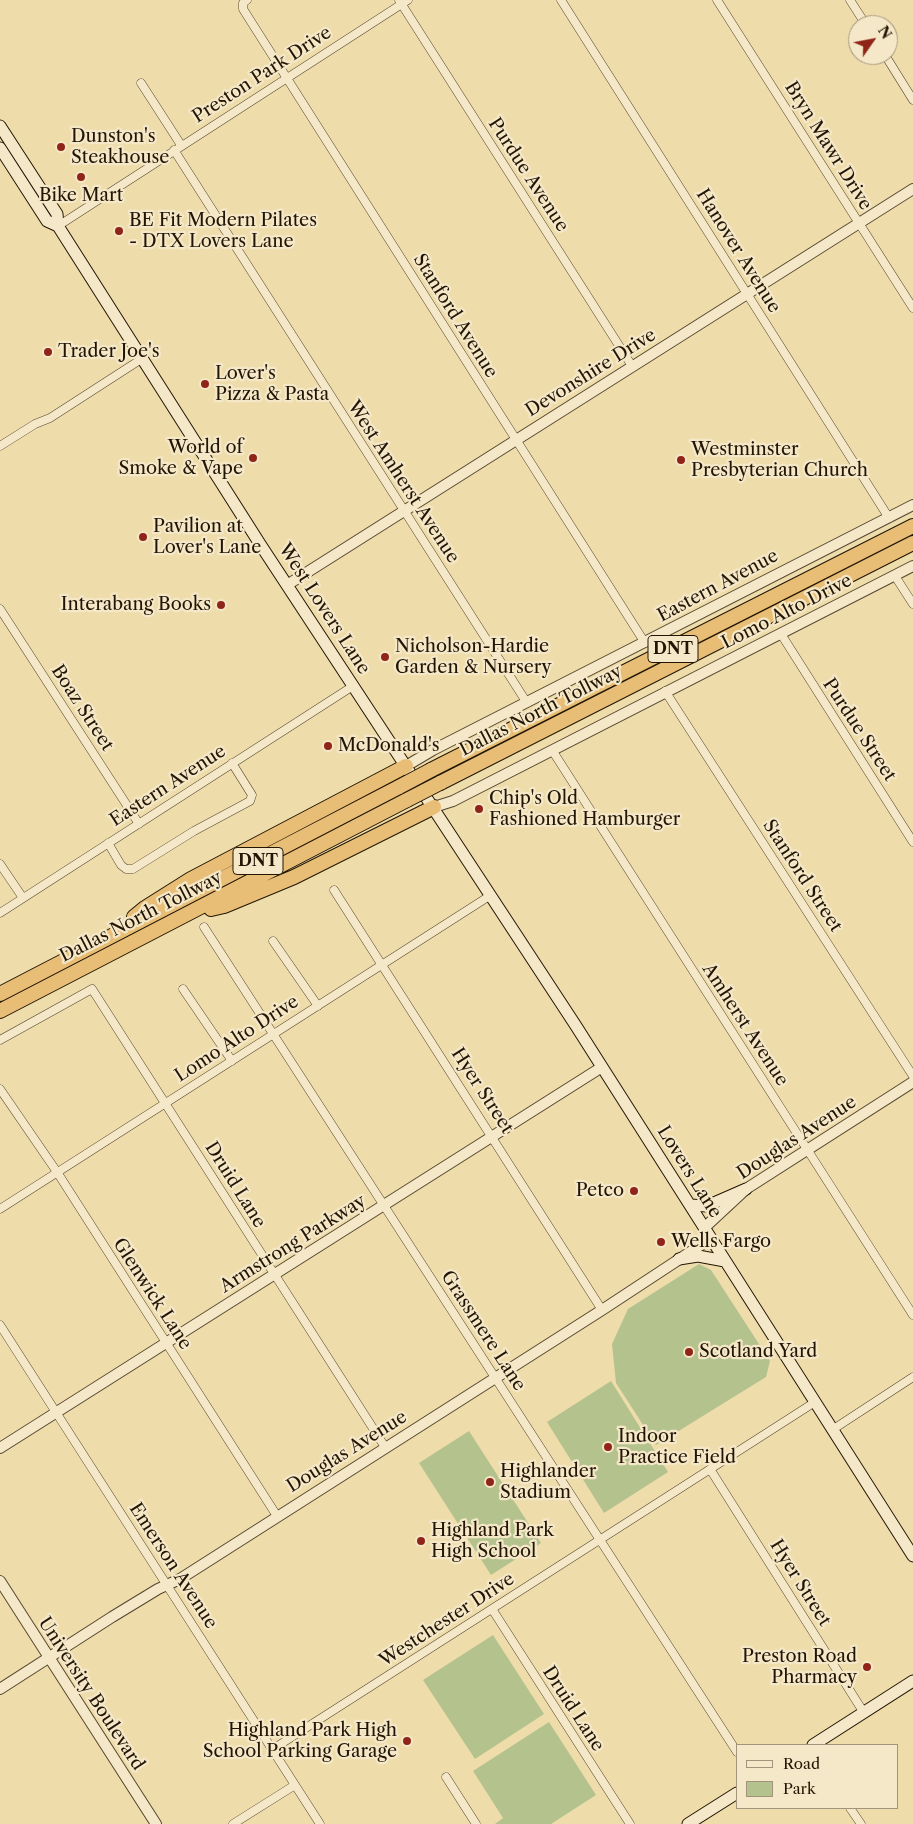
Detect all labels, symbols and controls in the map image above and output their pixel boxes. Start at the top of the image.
north arrow [848,15,898,65]
street label: Preston Park Drive [189,22,335,128]
text: N [874,22,896,42]
street label: Bryn Mawr Drive [780,78,876,214]
street label: Purdue Avenue [483,114,573,236]
place label: Dunston's Steakhouse [71,126,169,168]
marker: Dunston's Steakhouse [55,141,67,153]
marker: Bike Mart [75,171,87,183]
place label: Bike Mart [39,185,123,207]
street label: Hanover Avenue [691,185,785,317]
place label: BE Fit Modern Pilates - DTX Lovers Lane [129,210,317,252]
marker: BE Fit Modern Pilates - DTX Lovers Lane [113,225,125,237]
street label: Stanford Avenue [408,250,502,382]
street label: Devonshire Drive [522,324,660,422]
place label: Trader Joe's [58,341,159,363]
marker: Trader Joe's [42,346,54,358]
place label: Lover's Pizza & Pasta [215,363,329,406]
marker: Lover's Pizza & Pasta [199,378,211,390]
street label: West Amherst Avenue [342,397,464,567]
place label: World of Smoke & Vape [119,437,243,479]
place label: Westminster Presbyterian Church [691,439,868,482]
marker: World of Smoke & Vape [247,452,259,464]
marker: Westminster Presbyterian Church [675,454,687,466]
place label: Pavilion at Lover's Lane [153,516,261,558]
marker: Pavilion at Lover's Lane [137,531,149,543]
street label: West Lovers Lane [274,540,374,678]
street label: Eastern Avenue [654,545,782,627]
street label: Lomo Alto Drive [718,570,856,654]
place label: Interabang Books [61,594,211,616]
marker: Interabang Books [215,599,227,611]
place label: Nicholson-Hardie Garden & Nursery [395,636,551,679]
road number: DNT [648,636,698,662]
marker: Nicholson-Hardie Garden & Nursery [379,651,391,663]
street label: Boaz Street [46,661,118,755]
street label: Dallas North Tollway [456,661,626,761]
street label: Purdue Street [818,675,900,785]
place label: McDonald's [338,735,439,757]
marker: McDonald's [322,740,334,752]
street label: Eastern Avenue [106,741,230,831]
place label: Chip's Old Fashioned Hamburger [489,788,680,831]
marker: Chip's Old Fashioned Hamburger [473,803,485,815]
street label: Stanford Street [758,816,846,936]
road number: DNT [233,848,283,874]
street label: Dallas North Tollway [56,867,226,967]
street label: Amherst Avenue [697,960,793,1090]
street label: Lomo Alto Drive [171,991,303,1087]
street label: Hyer Street [446,1044,518,1138]
street label: Douglas Avenue [733,1091,861,1185]
street label: Lovers Lane [652,1122,726,1222]
street label: Druid Lane [200,1138,270,1232]
place label: Petco [576,1180,624,1202]
marker: Petco [628,1185,640,1197]
street label: Armstrong Parkway [216,1190,370,1298]
place label: Wells Fargo [671,1231,771,1253]
street label: Glenwick Lane [108,1234,196,1354]
marker: Wells Fargo [655,1236,667,1248]
street label: Grassmere Lane [436,1267,530,1395]
place label: Scotland Yard [699,1341,817,1363]
marker: Scotland Yard [683,1346,695,1358]
street label: Douglas Avenue [283,1406,411,1498]
place label: Indoor Practice Field [618,1426,736,1468]
marker: Indoor Practice Field [602,1441,614,1453]
place label: Highlander Stadium [500,1461,596,1504]
marker: Highlander Stadium [484,1476,496,1488]
street label: Emerson Avenue [124,1499,222,1633]
place label: Highland Park High School [431,1520,554,1562]
marker: Highland Park High School [415,1535,427,1547]
street label: Hyer Street [765,1536,835,1630]
street label: Westchester Drive [376,1568,518,1672]
street label: University Boulevard [33,1613,149,1775]
place label: Preston Road Pharmacy [742,1646,857,1688]
marker: Preston Road Pharmacy [861,1661,873,1673]
street label: Druid Lane [537,1662,609,1756]
place label: Highland Park High School Parking Garage [203,1720,397,1762]
marker: Highland Park High School Parking Garage [401,1735,413,1747]
legend [736,1744,898,1809]
text: Road [783,1754,820,1773]
text: Park [783,1779,816,1798]

